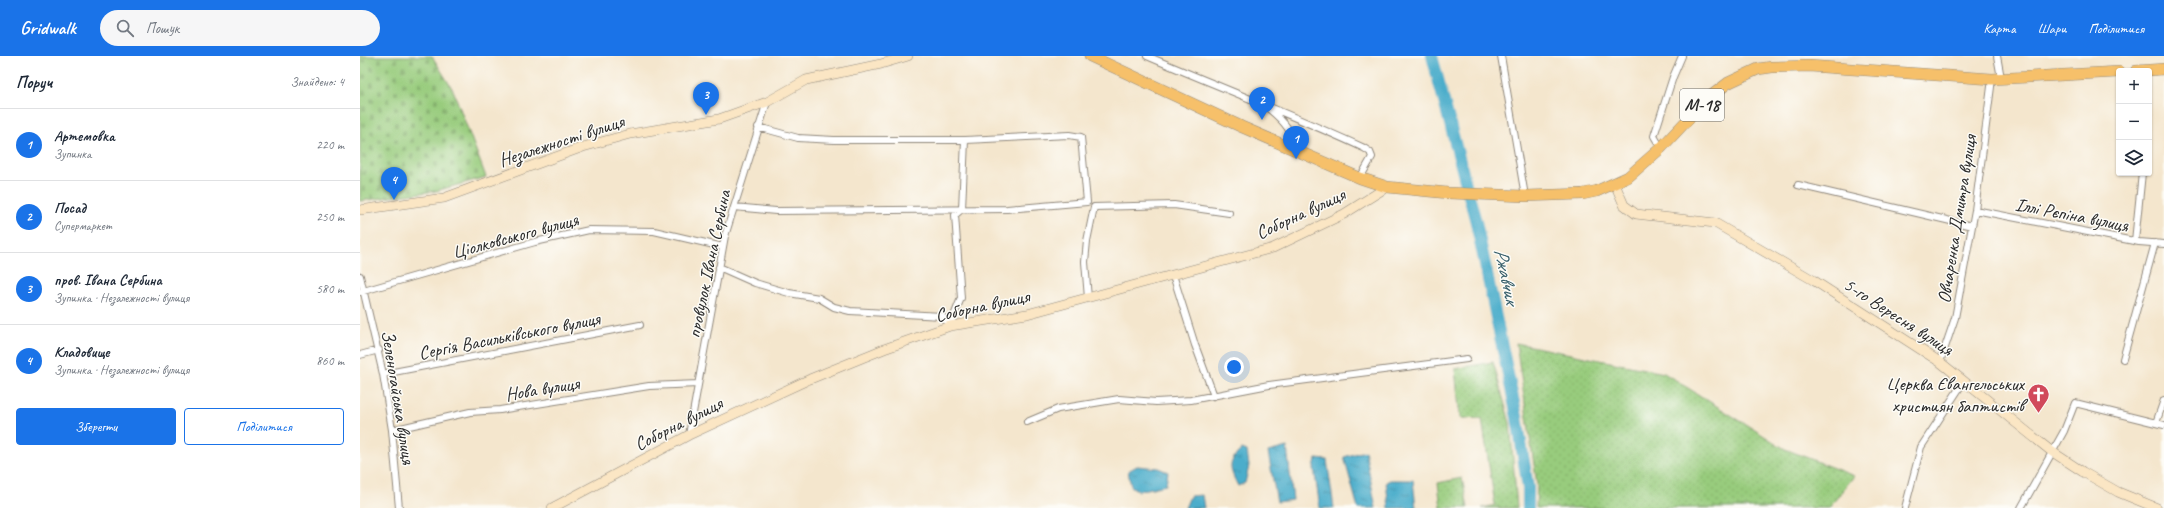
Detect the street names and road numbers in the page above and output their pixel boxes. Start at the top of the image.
road number: М-18 [1680,89,1724,121]
street label: Незалежності вулиця [496,109,628,173]
street label: Овчаренка Дмитра вулиця [1932,131,1982,305]
street label: Соборна вулиця [1252,182,1350,245]
street label: провулок Івана Сербина [682,187,737,340]
street label: Іллі Рєпіна вулиця [2013,192,2131,238]
street label: Ціолковського вулиця [449,207,582,264]
street label: 5-го Вересня вулиця [1839,272,1959,362]
street label: Соборна вулиця [933,284,1033,328]
street label: Сергія Васильківського вулиця [417,306,604,365]
street label: Зеленогайська вулиця [376,328,421,467]
street label: Нова вулиця [504,371,583,407]
street label: Соборна вулиця [630,391,728,456]

